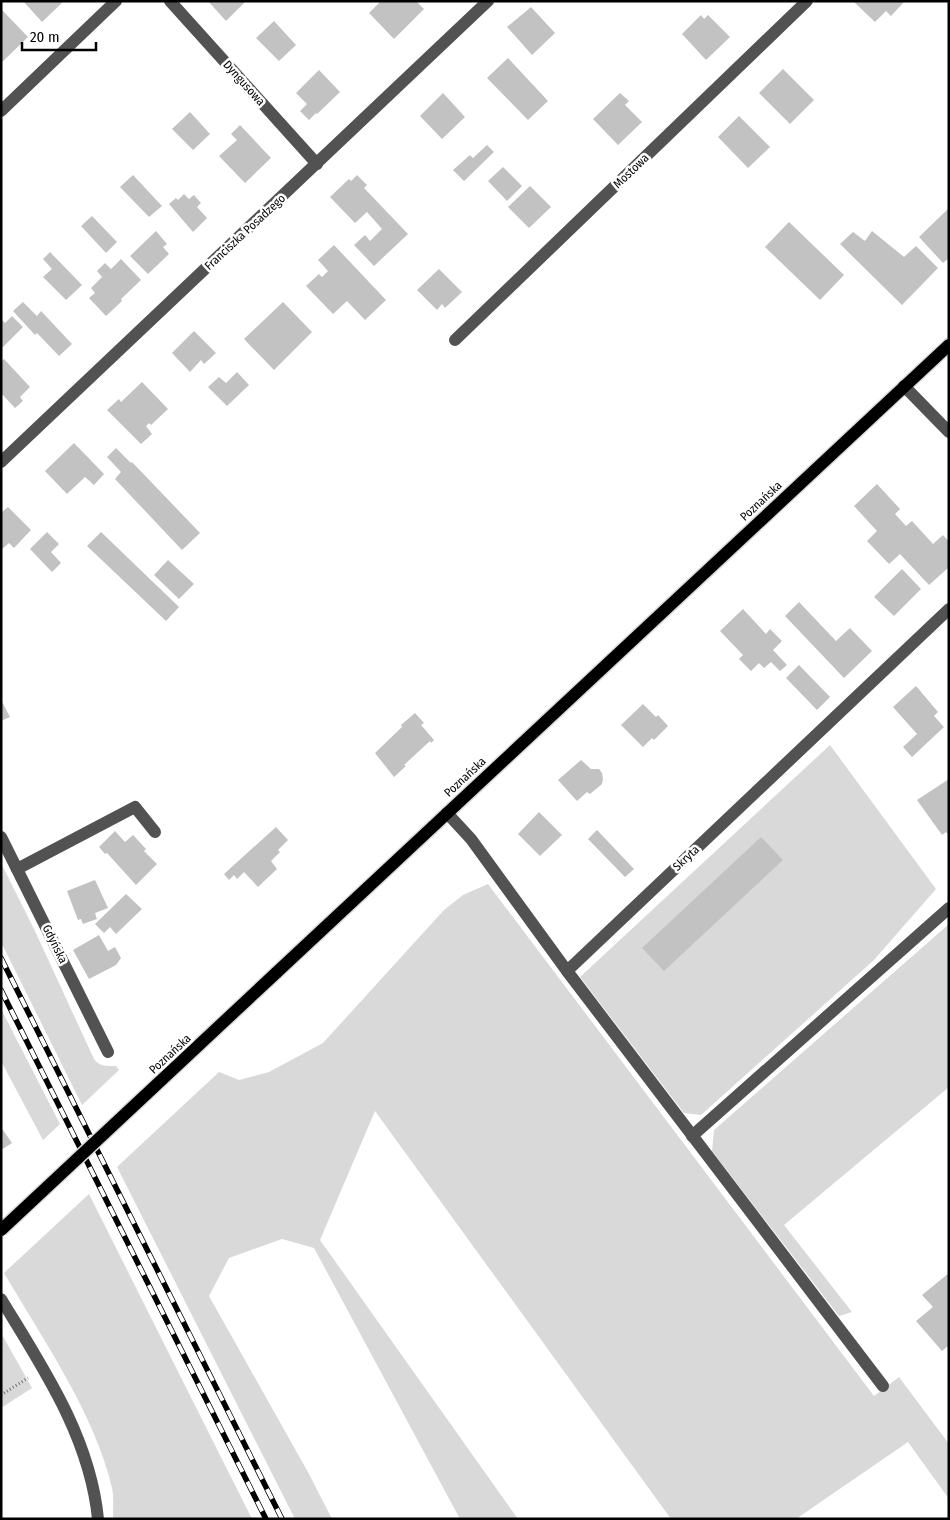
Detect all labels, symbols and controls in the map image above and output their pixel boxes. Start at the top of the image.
scale bar [22,20,96,52]
text: 20 m [30,28,60,46]
street label: Dyngusowa [220,58,268,108]
street label: Mostowa [610,151,652,191]
street label: Franciszka Posadzego [202,191,288,273]
street label: Poznańska [737,478,785,524]
street label: Poznańska [441,754,489,800]
street label: Skryta [670,842,702,874]
street label: Gdyńska [40,922,70,966]
street label: Poznańska [146,1031,194,1077]

